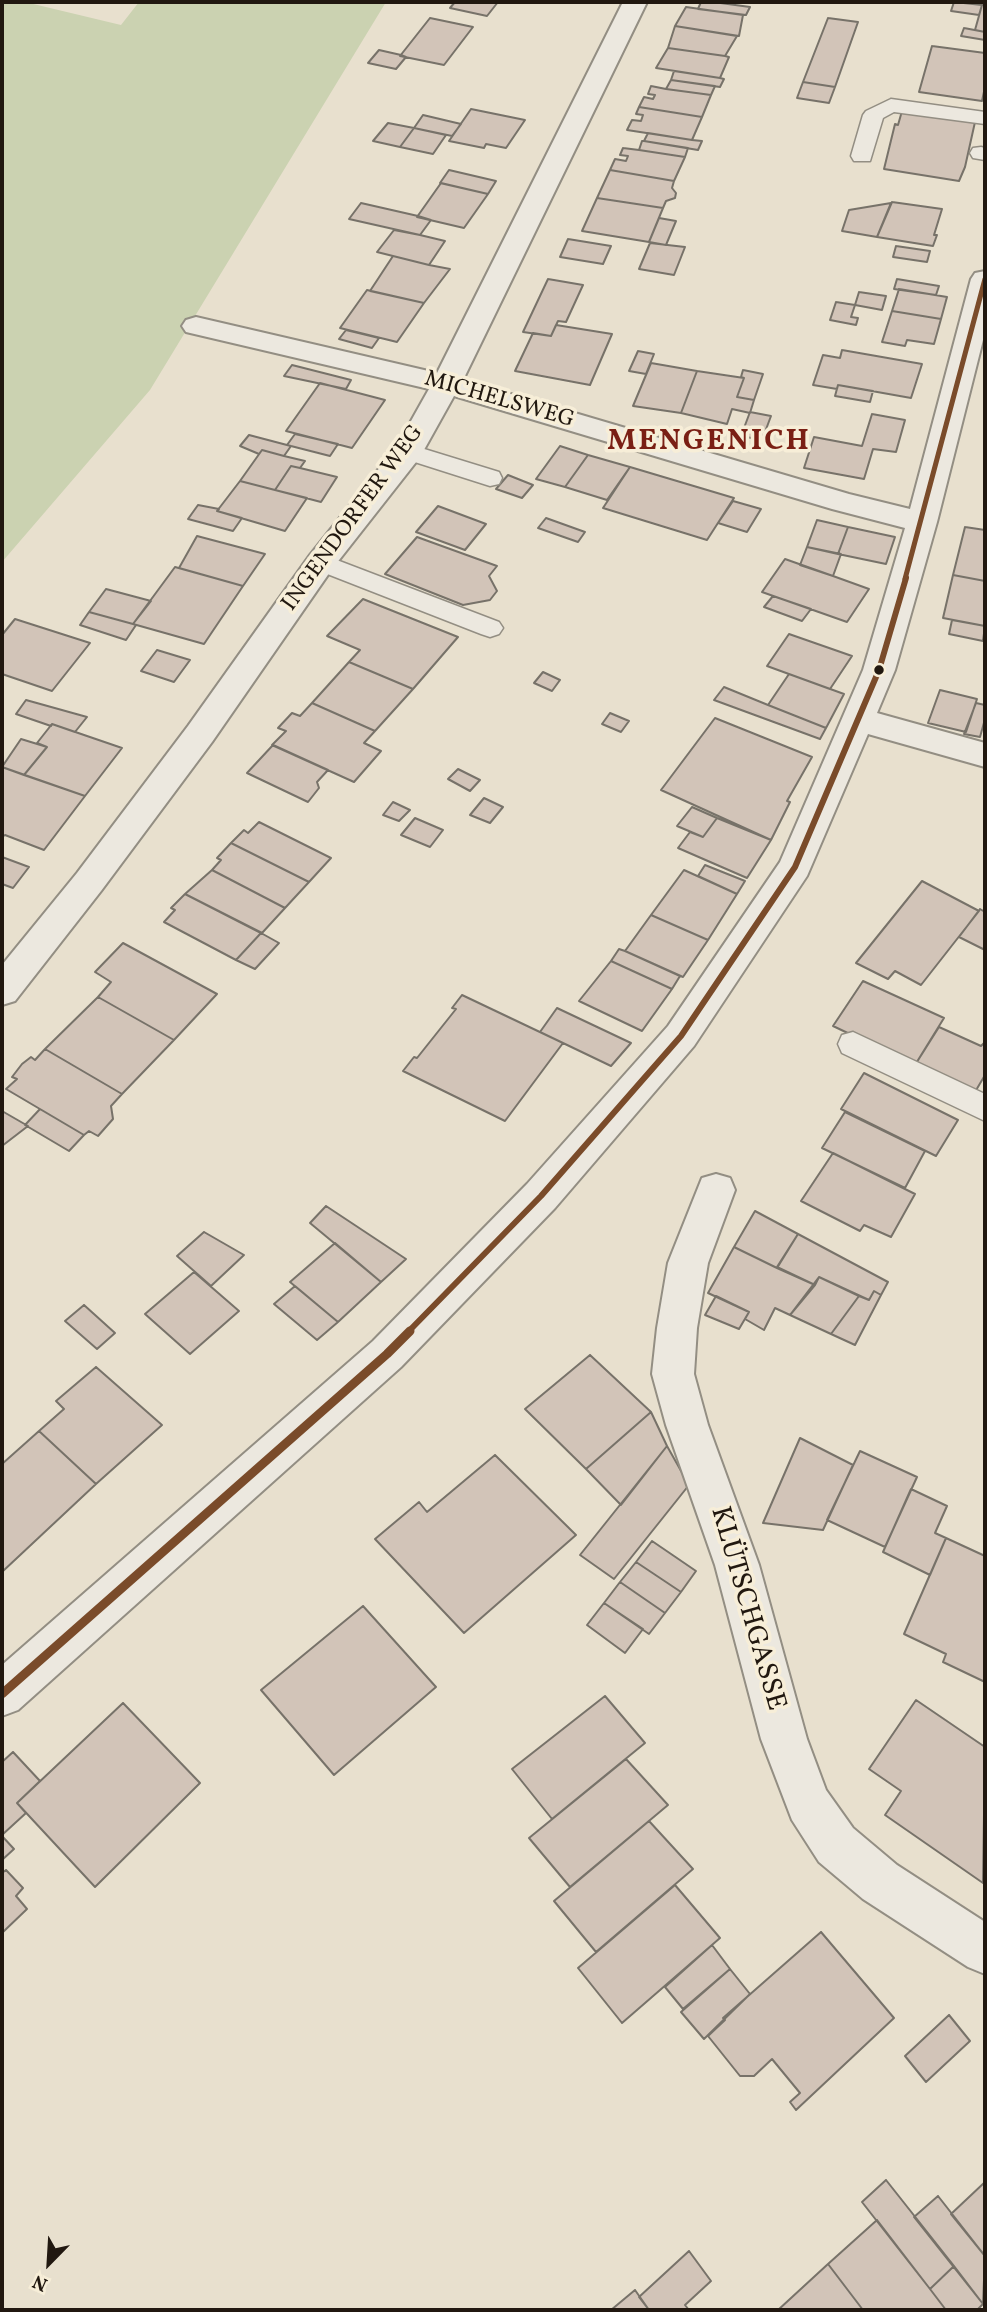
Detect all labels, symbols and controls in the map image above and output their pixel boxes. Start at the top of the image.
street label: MICHELSWEG [421,366,577,436]
street label: INGENDORFER WEG [277,421,431,617]
district label: MENGENICH [608,425,810,461]
unlabelled marker [872,663,886,677]
street label: KLÜTSCHGASSE [701,1503,791,1715]
north arrow [14,2228,84,2298]
text: N [29,2268,52,2297]

